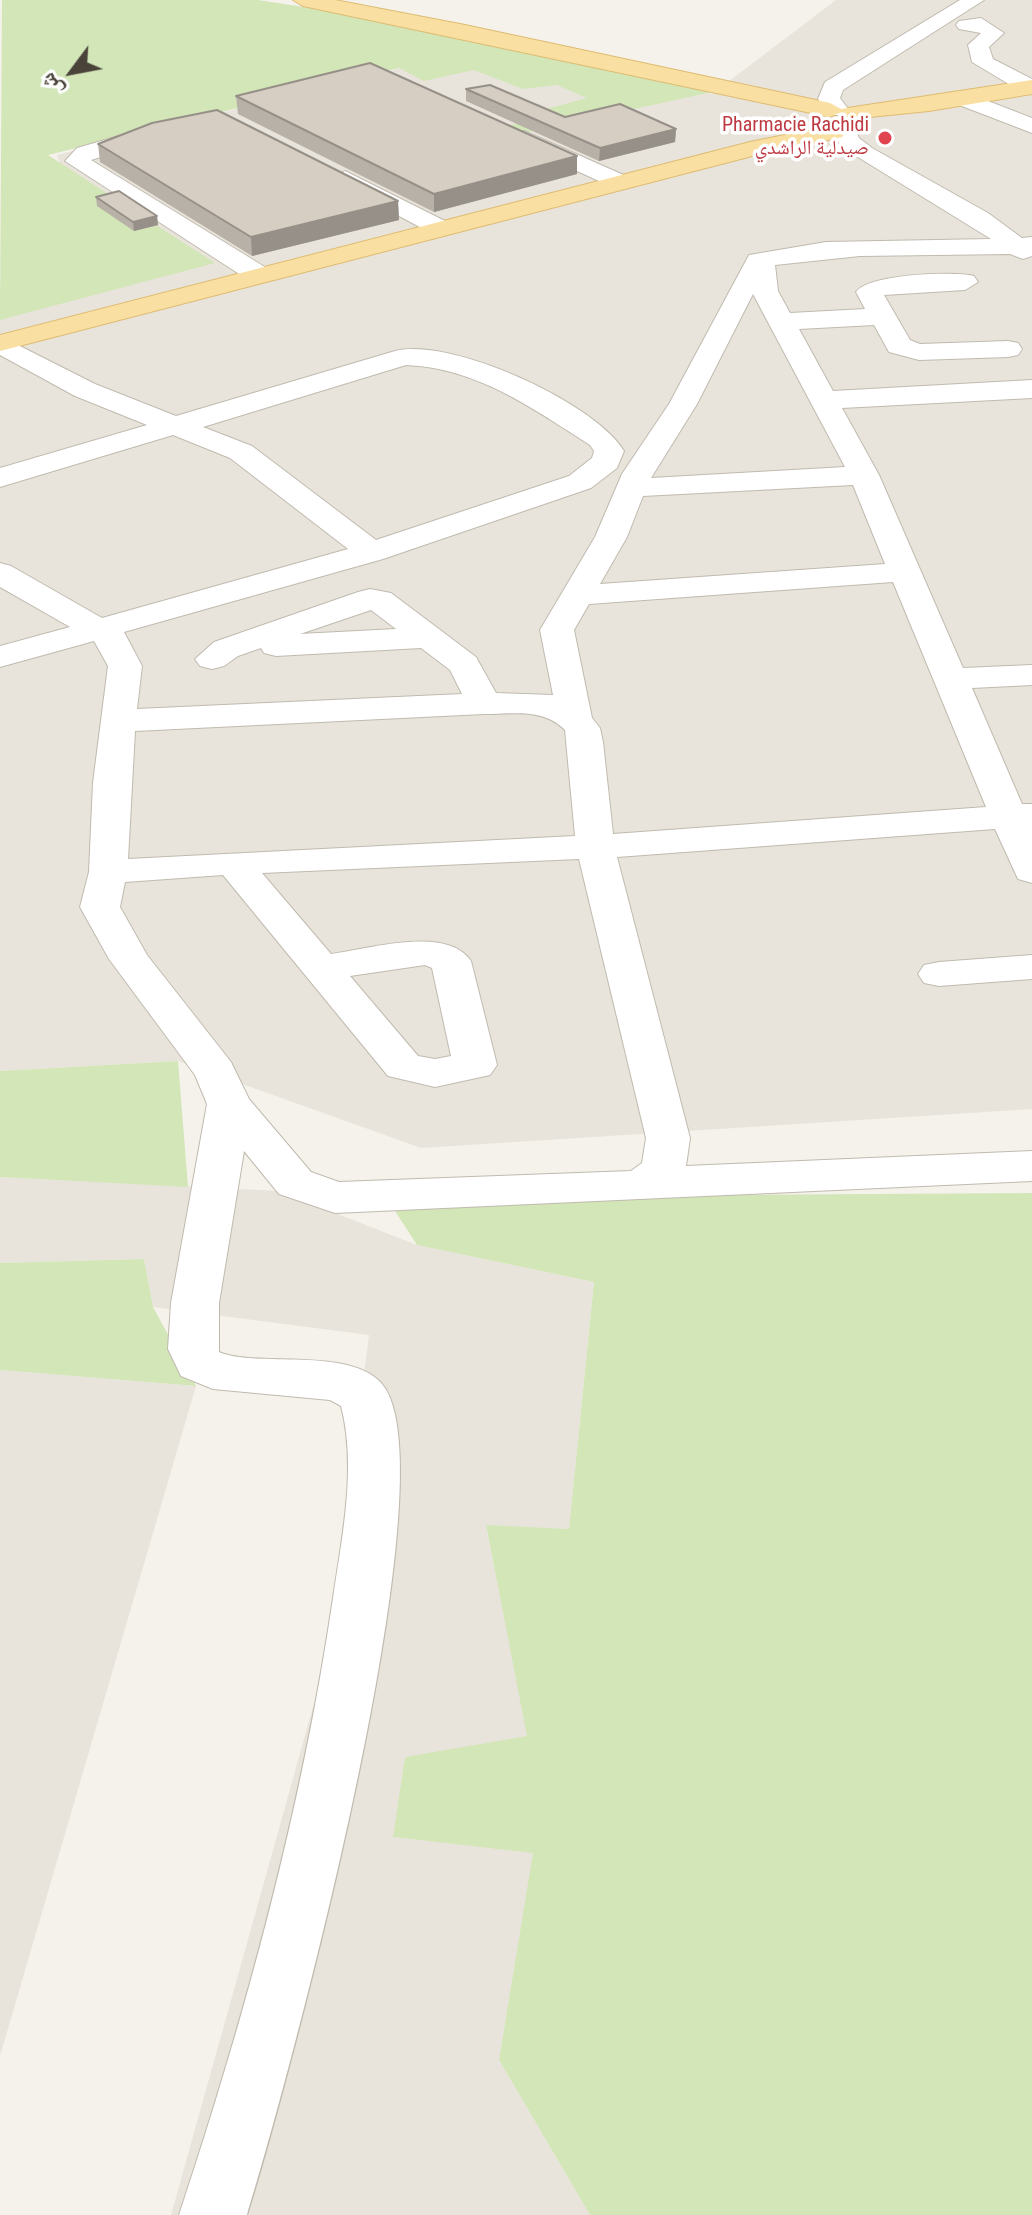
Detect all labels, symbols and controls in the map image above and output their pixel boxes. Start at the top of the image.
north arrow [32,32,112,112]
text: ش [34,68,68,102]
place label: Pharmacie Rachidi صيدلية الراشدي [722,114,869,161]
marker: Pharmacie Rachidi صيدلية الراشدي [876,129,894,147]

